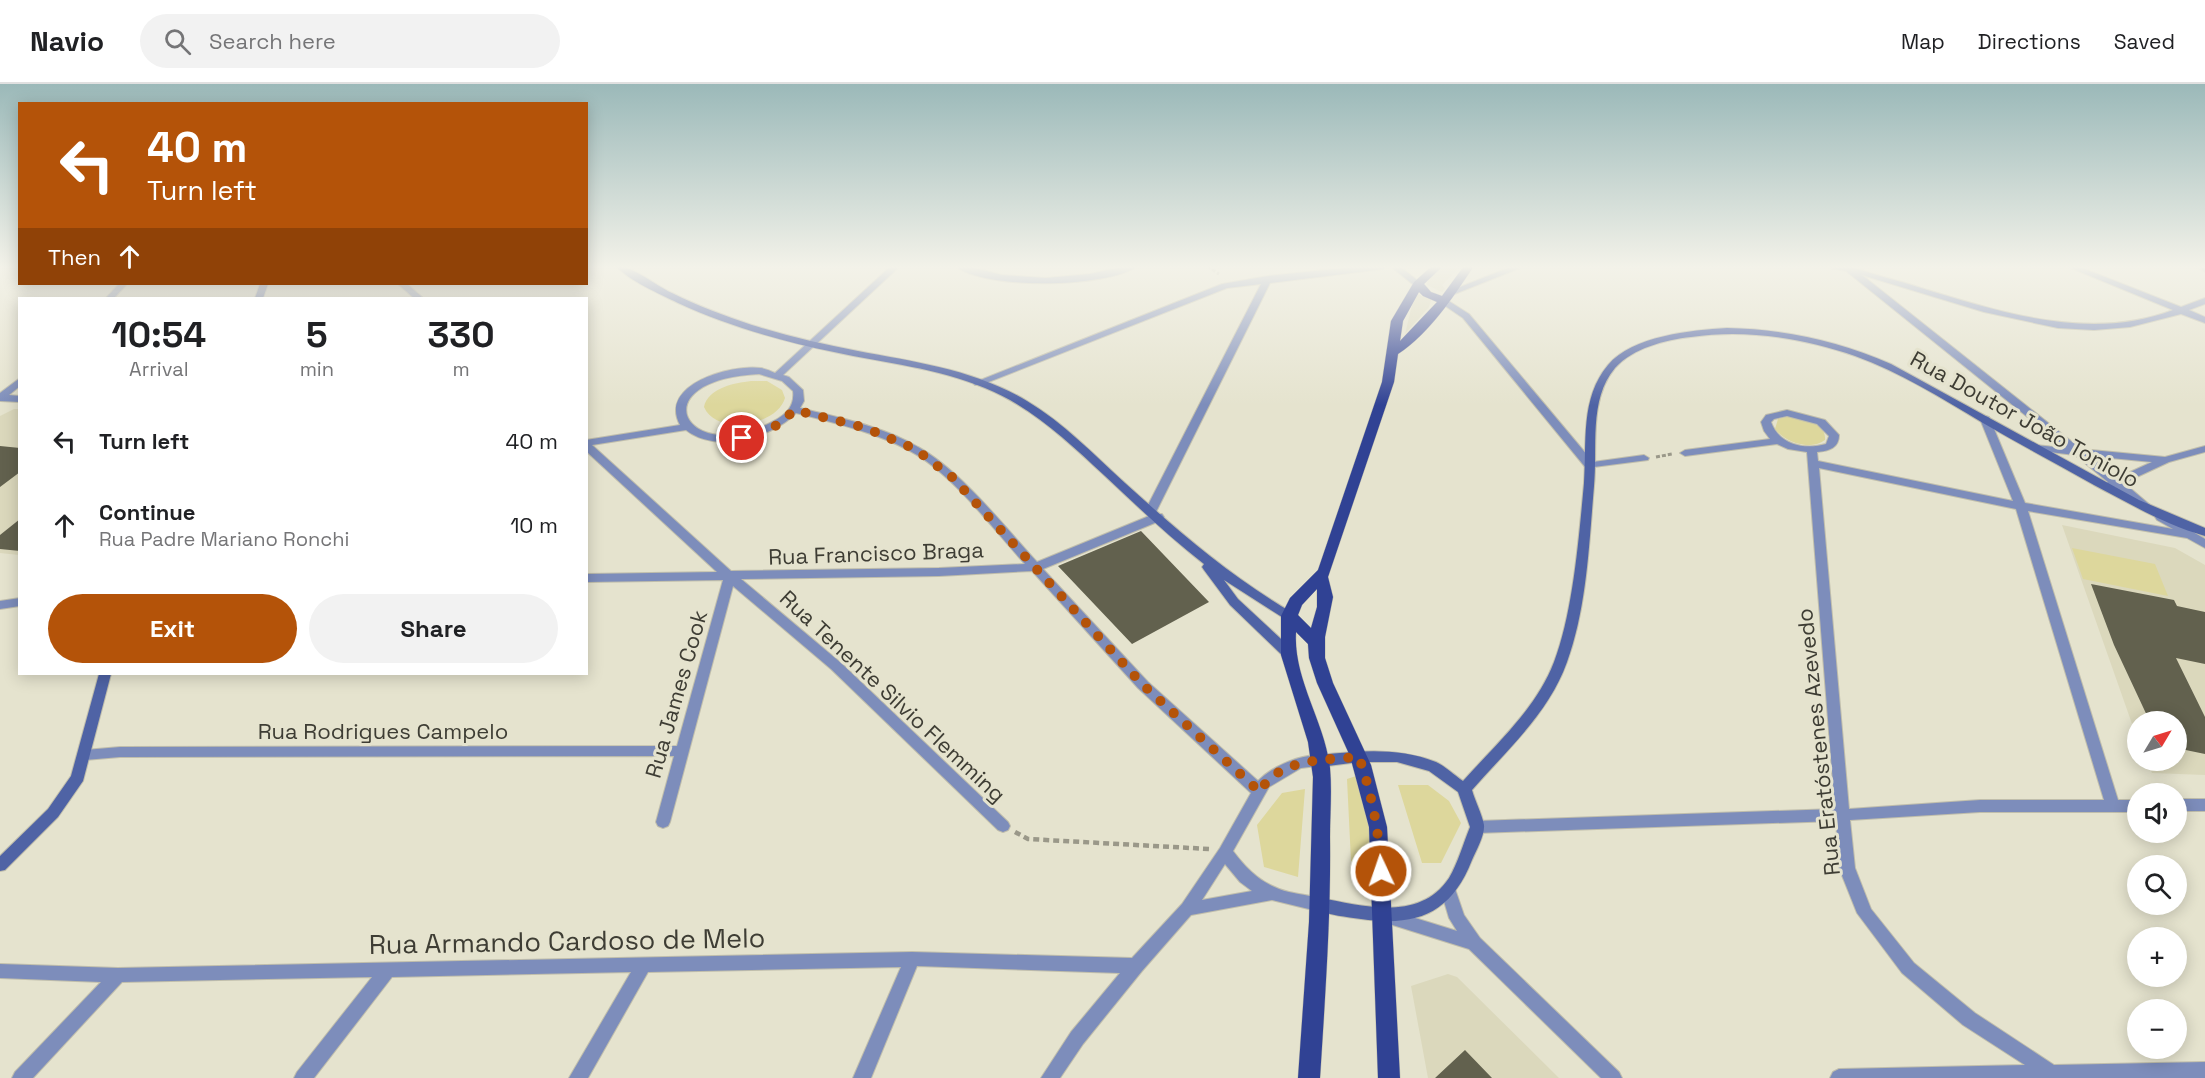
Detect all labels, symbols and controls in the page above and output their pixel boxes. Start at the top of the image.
search box [140,14,560,68]
text: Navio [30,23,104,59]
icon: search [161,25,194,58]
text: Search here [209,27,336,55]
text: Map [1901,28,1945,55]
text: Directions [1978,28,2081,55]
text: Saved [2114,28,2175,55]
text: 40 m [147,121,247,174]
icon: left [48,126,126,204]
text: Turn left [147,173,257,208]
icon: ahead [113,240,146,273]
text: Then [48,243,101,271]
text: 10:54 [111,312,206,358]
text: 5 [306,312,328,358]
text: 330 [427,312,495,358]
street label: Rua Doutor João Toniolo [1906,344,2144,494]
text: Arrival [129,356,189,382]
text: min [300,356,334,382]
text: m [452,356,470,382]
pin [716,412,767,463]
icon: arrive [725,421,758,454]
icon: left [48,425,81,458]
text: Turn left [99,427,189,455]
text: 40 m [506,427,558,455]
text: Continue [99,498,195,526]
icon: ahead [48,509,81,542]
text: 10 m [510,511,558,539]
text: Rua Padre Mariano Ronchi [99,526,349,552]
street label: Rua Francisco Braga [768,535,985,571]
street label: Rua Tenente Silvio Flemming [774,584,1012,808]
button: Exit [48,594,297,663]
button: Share [309,594,558,663]
street label: Rua James Cook [639,607,713,781]
street label: Rua Eratóstenes Azevedo [1790,607,1846,877]
north arrow [2127,711,2187,771]
map controls [2127,711,2187,1059]
street label: Rua Rodrigues Campelo [258,717,508,745]
button: sound [2127,783,2187,843]
position arrow [1349,839,1413,903]
button: search [2127,855,2187,915]
street label: Rua Armando Cardoso de Melo [368,920,766,962]
button: + [2127,927,2187,987]
button: − [2127,999,2187,1059]

